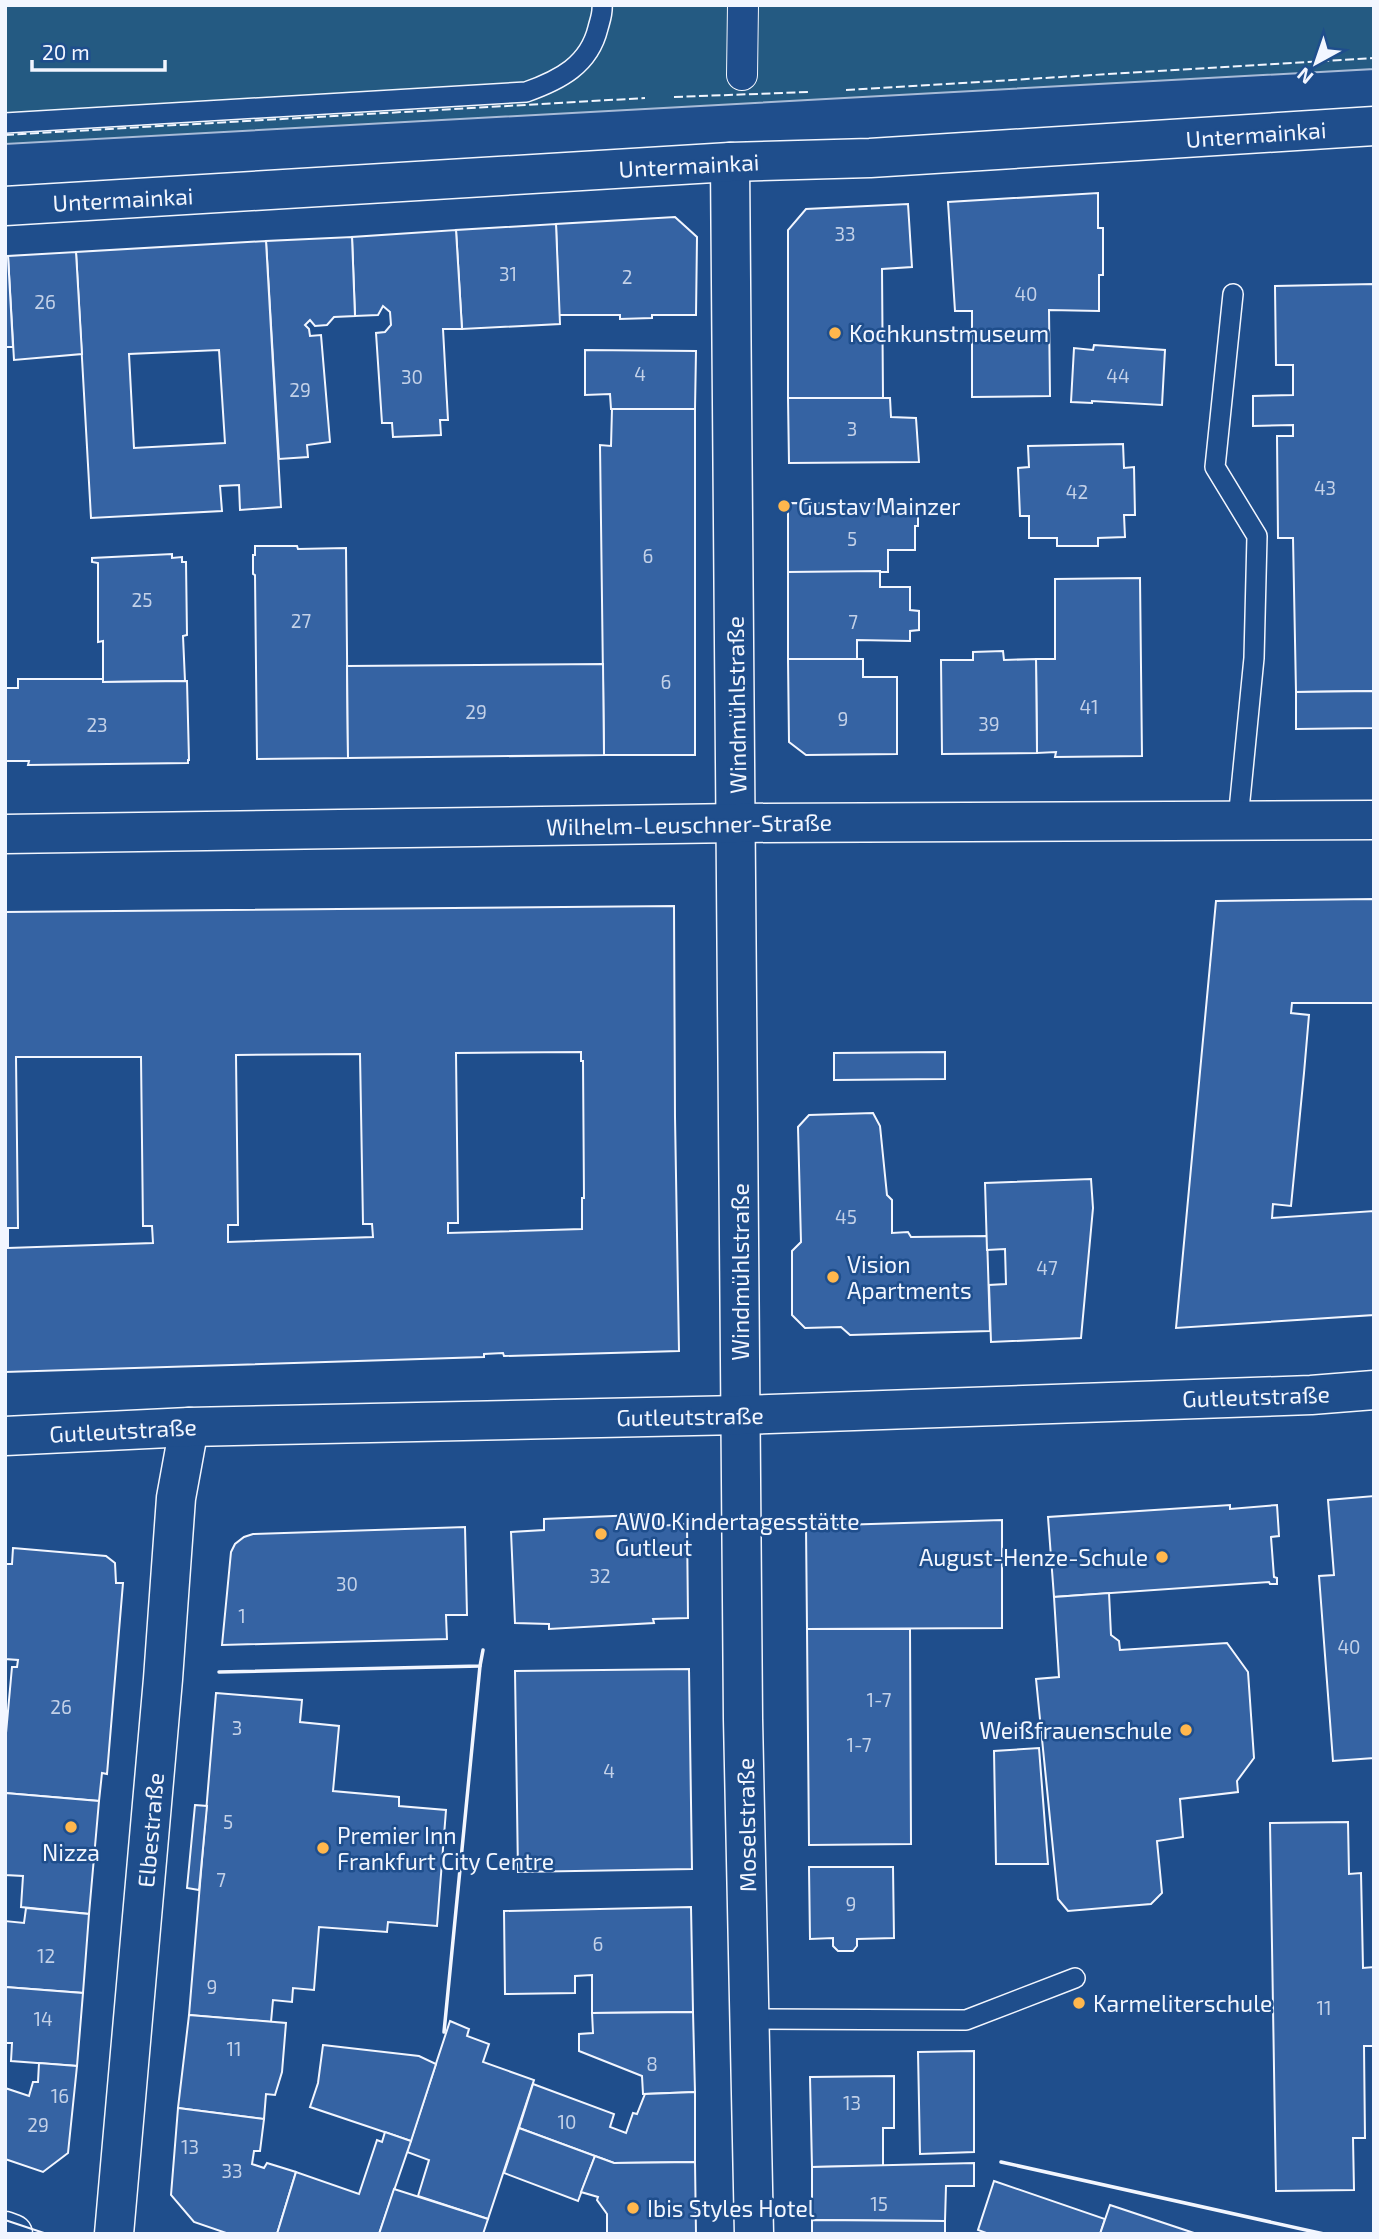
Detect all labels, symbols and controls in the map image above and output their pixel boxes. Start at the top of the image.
scale bar [32,28,164,72]
north arrow [1281,28,1351,98]
text: 20 m [42,39,90,64]
text: N [1292,63,1317,90]
street label: Untermainkai [1185,115,1327,153]
street label: Untermainkai [618,147,760,183]
street label: Untermainkai [52,181,194,217]
house number: 33 [834,222,856,245]
house number: 31 [499,262,517,285]
house number: 2 [622,265,632,288]
house number: 40 [1014,282,1038,305]
house number: 26 [34,290,56,313]
place label: Kochkunstmuseum [849,319,1049,347]
marker: Kochkunstmuseum [827,325,843,341]
house number: 4 [634,362,646,385]
house number: 44 [1106,364,1130,387]
house number: 30 [401,365,423,388]
house number: 29 [289,378,311,401]
house number: 3 [847,417,857,440]
house number: 43 [1314,476,1336,499]
house number: 42 [1066,480,1088,503]
place label: Gustav Mainzer [798,492,961,520]
marker: Gustav Mainzer [776,498,792,514]
house number: 5 [847,527,857,550]
house number: 6 [643,544,653,567]
house number: 25 [132,588,152,611]
house number: 27 [291,609,311,632]
house number: 7 [848,610,858,633]
street label: Windmühlstraße [720,616,752,794]
house number: 6 [661,670,671,693]
house number: 41 [1079,695,1099,718]
house number: 29 [465,700,487,723]
house number: 9 [838,707,848,730]
house number: 39 [978,712,1000,735]
house number: 23 [86,713,108,736]
street label: Wilhelm-Leuschner-Straße [546,808,832,840]
street label: Windmühlstraße [726,1183,754,1361]
house number: 45 [835,1205,857,1228]
place label: Vision Apartments [847,1250,972,1304]
house number: 47 [1036,1256,1058,1279]
marker: Vision Apartments [825,1269,841,1285]
street label: Gutleutstraße [1182,1379,1330,1413]
street label: Gutleutstraße [616,1401,764,1431]
street label: Gutleutstraße [49,1412,197,1448]
place label: AWO Kindertagesstätte Gutleut [615,1507,860,1561]
marker: AWO Kindertagesstätte Gutleut [593,1526,609,1542]
place label: August-Henze-Schule [919,1543,1148,1571]
marker: August-Henze-Schule [1154,1549,1170,1565]
house number: 32 [589,1564,611,1587]
house number: 30 [336,1572,358,1595]
house number: 1 [238,1604,246,1627]
house number: 40 [1337,1635,1361,1658]
house number: 1-7 [866,1688,892,1711]
house number: 26 [50,1695,72,1718]
house number: 3 [232,1716,242,1739]
place label: Weißfrauenschule [979,1716,1172,1744]
marker: Weißfrauenschule [1178,1722,1194,1738]
house number: 1-7 [846,1733,872,1756]
street label: Moselstraße [731,1758,761,1892]
house number: 4 [603,1759,615,1782]
street label: Elbestraße [131,1771,169,1889]
house number: 5 [223,1810,233,1833]
marker: Nizza [63,1819,79,1835]
place label: Premier Inn Frankfurt City Centre [337,1821,554,1875]
place label: Nizza [42,1838,100,1866]
marker: Premier Inn Frankfurt City Centre [315,1840,331,1856]
house number: 7 [216,1868,226,1891]
house number: 9 [846,1892,856,1915]
house number: 6 [593,1932,603,1955]
house number: 12 [37,1944,55,1967]
house number: 9 [207,1975,217,1998]
place label: Karmeliterschule [1093,1989,1272,2017]
marker: Karmeliterschule [1071,1995,1087,2011]
house number: 11 [1316,1996,1332,2019]
house number: 14 [33,2007,53,2030]
house number: 11 [226,2037,242,2060]
house number: 8 [646,2052,658,2075]
house number: 16 [51,2084,69,2107]
house number: 13 [843,2091,861,2114]
house number: 10 [557,2110,577,2133]
house number: 29 [27,2113,49,2136]
house number: 13 [181,2135,199,2158]
house number: 33 [221,2159,243,2182]
house number: 15 [870,2192,888,2215]
place label: Ibis Styles Hotel [647,2194,815,2222]
marker: Ibis Styles Hotel [625,2200,641,2216]

